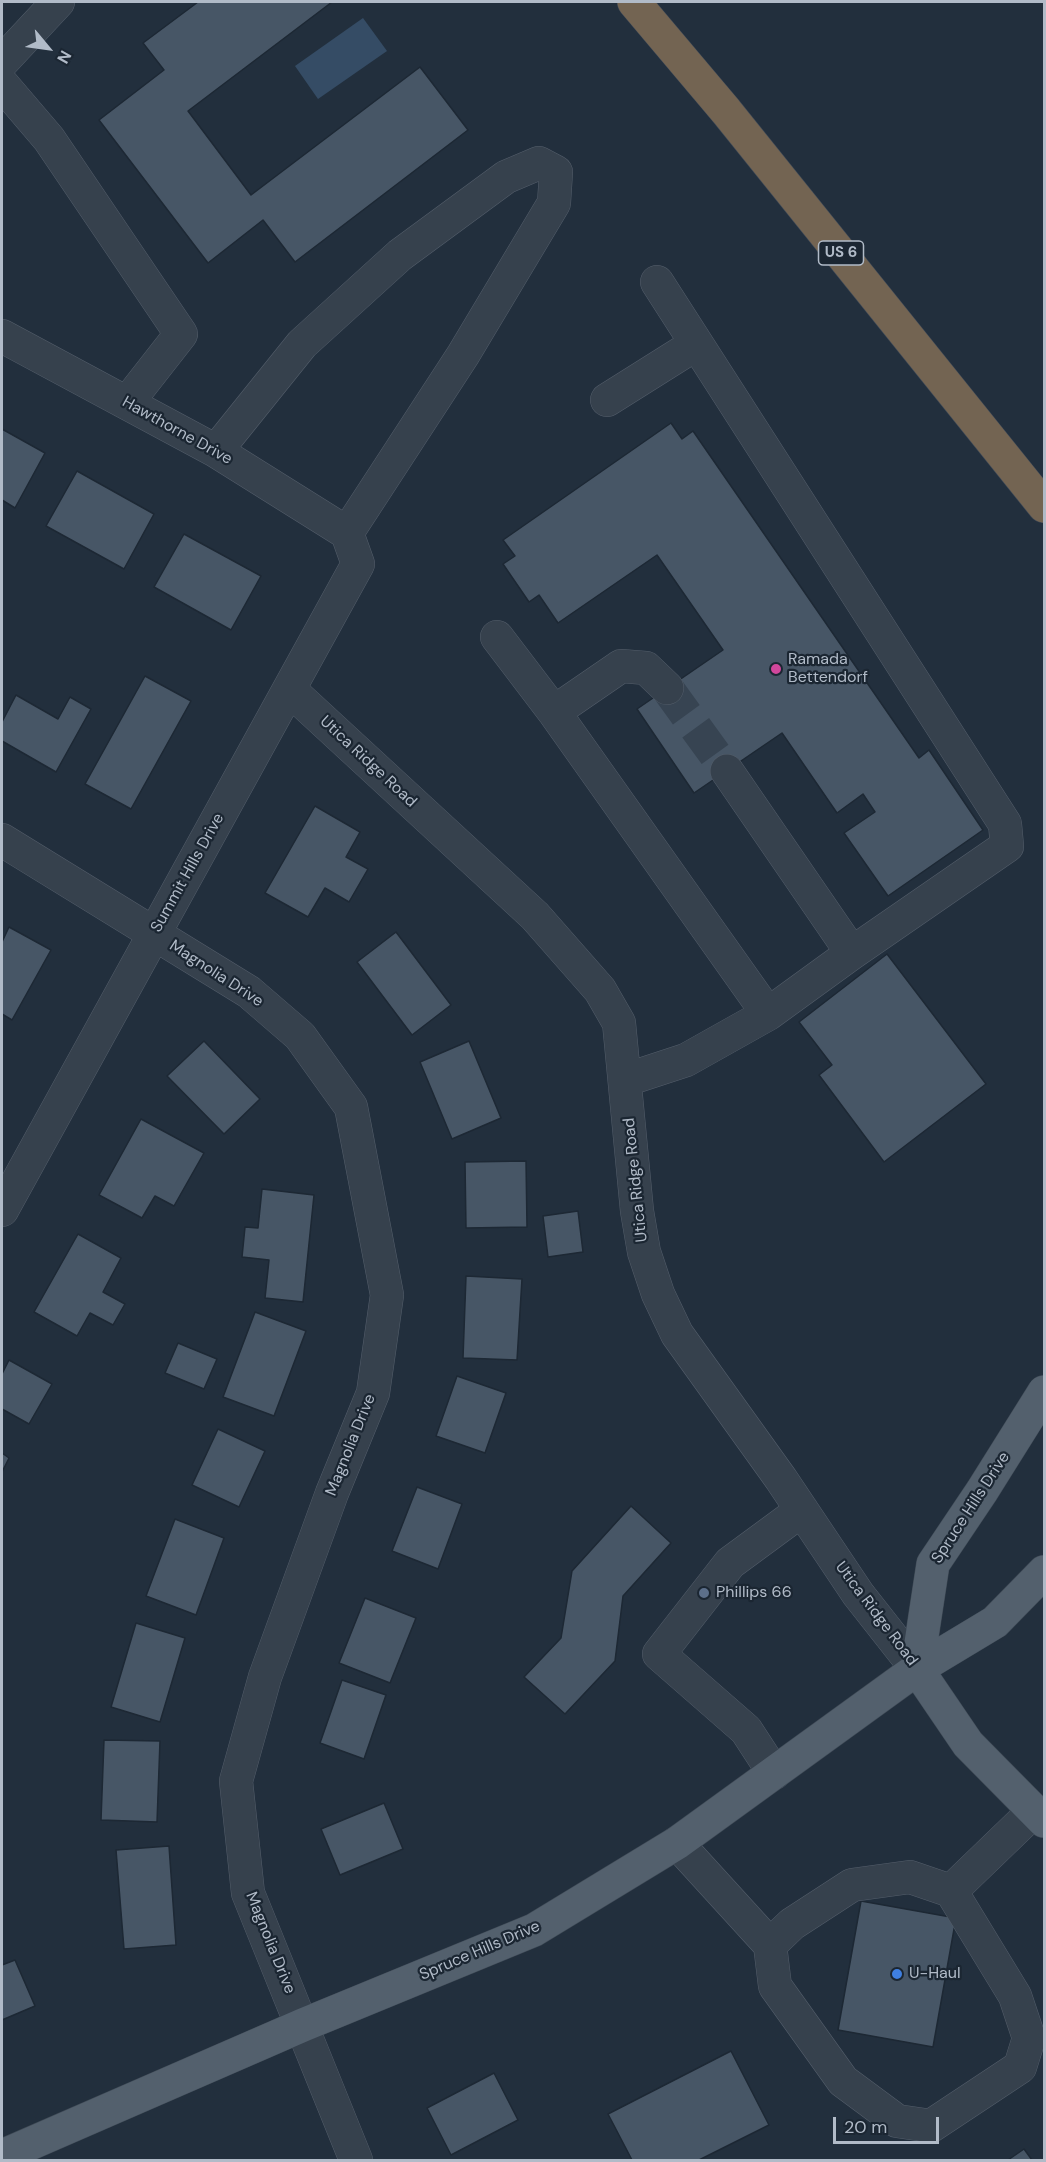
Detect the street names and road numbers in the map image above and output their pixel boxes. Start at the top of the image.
road number: US 6 [818,241,864,265]
street label: Hawthorne Drive [119,393,235,469]
street label: Utica Ridge Road [316,712,420,812]
street label: Summit Hills Drive [147,810,229,936]
street label: Magnolia Drive [165,937,267,1011]
street label: Utica Ridge Road [620,1117,652,1243]
street label: Magnolia Drive [322,1391,380,1499]
street label: Spruce Hills Drive [928,1449,1014,1567]
street label: Utica Ridge Road [831,1558,921,1670]
street label: Magnolia Drive [241,1889,299,1997]
street label: Spruce Hills Drive [417,1917,543,1985]

